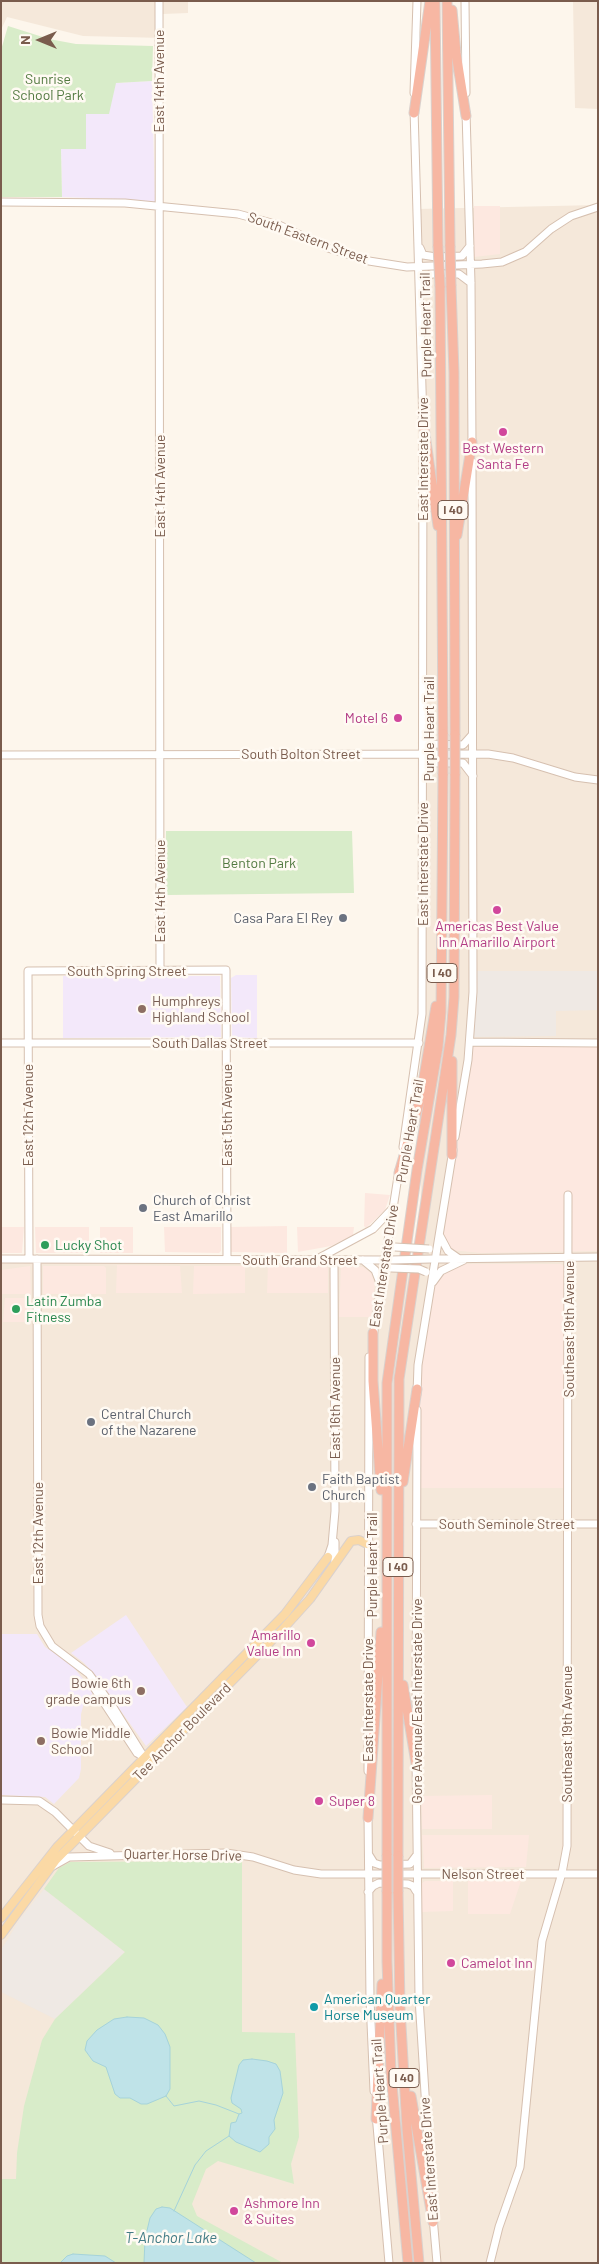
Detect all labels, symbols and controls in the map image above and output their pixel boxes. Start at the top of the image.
north arrow [15,15,65,65]
street label: East 14th Avenue [151,30,167,132]
text: N [16,35,33,45]
park label: Sunrise School Park [12,71,84,104]
street label: South Eastern Street [245,208,371,268]
street label: Purple Heart Trail [417,272,435,378]
street label: East Interstate Drive [415,397,431,521]
marker: Best Western Santa Fe [497,426,509,438]
street label: East 14th Avenue [152,435,168,537]
place label: Best Western Santa Fe [462,440,544,472]
road number: I 40 [438,500,468,520]
street label: Purple Heart Trail [421,676,437,782]
place label: Motel 6 [345,710,388,726]
marker: Motel 6 [392,712,404,724]
street label: South Bolton Street [241,746,361,762]
street label: East Interstate Drive [415,802,431,926]
street label: East 14th Avenue [152,840,168,942]
park label: Benton Park [222,855,296,871]
marker: Americas Best Value Inn Amarillo Airport [491,904,503,916]
place label: Casa Para El Rey [234,910,333,926]
marker: Casa Para El Rey [337,912,349,924]
place label: Americas Best Value Inn Amarillo Airport [435,918,559,950]
street label: South Spring Street [67,963,187,979]
road number: I 40 [427,964,457,982]
place label: Humphreys Highland School [152,993,249,1026]
marker: Humphreys Highland School [136,1003,148,1015]
street label: South Dallas Street [152,1035,268,1051]
street label: East 12th Avenue [20,1064,36,1166]
street label: East 15th Avenue [219,1064,235,1166]
street label: Purple Heart Trail [393,1078,427,1184]
place label: Church of Christ East Amarillo [153,1192,251,1224]
marker: Church of Christ East Amarillo [137,1202,149,1214]
street label: East Interstate Drive [366,1203,402,1329]
place label: Lucky Shot [55,1237,122,1253]
marker: Lucky Shot [39,1239,51,1251]
street label: South Grand Street [242,1252,358,1268]
street label: Southeast 19th Avenue [561,1260,577,1398]
place label: Latin Zumba Fitness [26,1293,102,1325]
marker: Latin Zumba Fitness [10,1303,22,1315]
street label: East 16th Avenue [327,1357,343,1459]
place label: Central Church of the Nazarene [101,1406,197,1438]
marker: Central Church of the Nazarene [85,1416,97,1428]
place label: Faith Baptist Church [322,1471,400,1504]
marker: Faith Baptist Church [306,1481,318,1493]
street label: East 12th Avenue [30,1482,46,1584]
street label: Purple Heart Trail [364,1512,380,1618]
street label: South Seminole Street [439,1516,575,1532]
road number: I 40 [383,1558,413,1576]
street label: Gore Avenue/East Interstate Drive [409,1598,425,1804]
place label: Amarillo Value Inn [247,1627,301,1660]
marker: Amarillo Value Inn [305,1637,317,1649]
street label: East Interstate Drive [360,1638,376,1762]
street label: Southeast 19th Avenue [559,1665,575,1803]
place label: Bowie 6th grade campus [45,1675,131,1708]
street label: Tee Anchor Boulevard [130,1680,234,1784]
marker: Bowie 6th grade campus [135,1685,147,1697]
place label: Bowie Middle School [51,1725,131,1758]
marker: Bowie Middle School [35,1735,47,1747]
place label: Super 8 [329,1793,375,1809]
marker: Super 8 [313,1795,325,1807]
street label: Quarter Horse Drive [124,1846,242,1864]
street label: Nelson Street [441,1866,525,1882]
place label: Camelot Inn [461,1955,533,1971]
marker: Camelot Inn [445,1957,457,1969]
place label: American Quarter Horse Museum [324,1991,430,2024]
marker: American Quarter Horse Museum [308,2001,320,2013]
street label: Purple Heart Trail [368,2038,392,2144]
road number: I 40 [389,2068,419,2088]
street label: East Interstate Drive [416,2097,442,2221]
place label: Ashmore Inn & Suites [244,2195,320,2228]
marker: Ashmore Inn & Suites [228,2205,240,2217]
water label: T-Anchor Lake [125,2229,217,2247]

